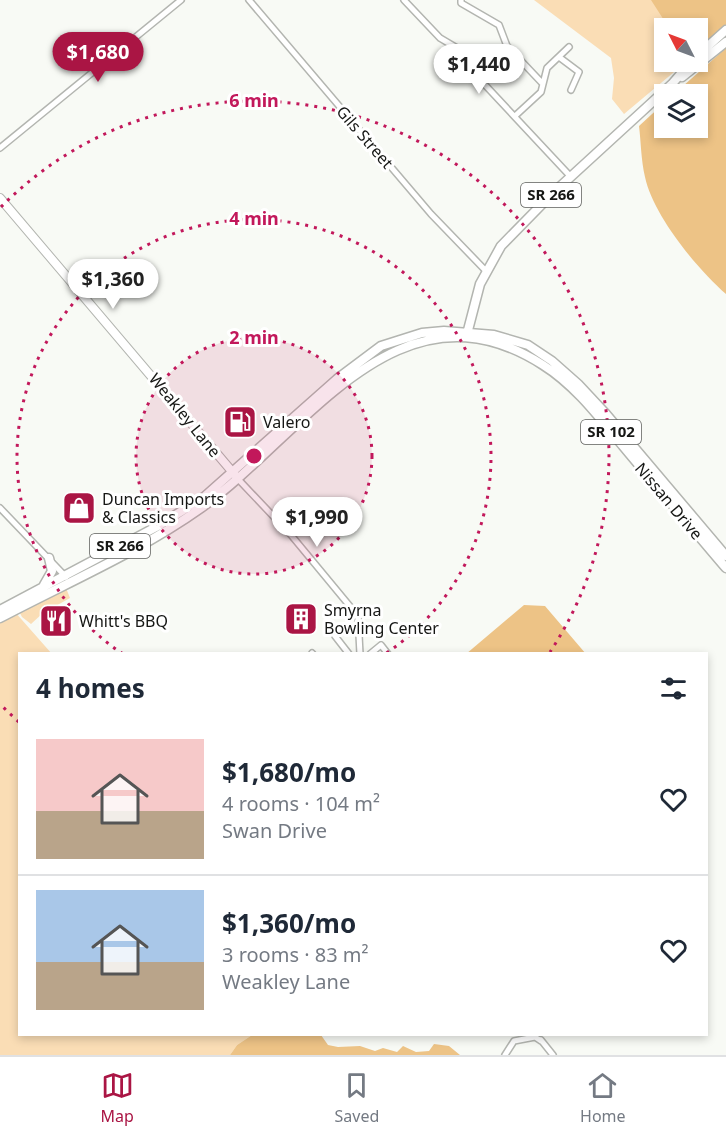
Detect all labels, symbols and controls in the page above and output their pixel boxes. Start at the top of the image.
north arrow [654,18,708,72]
map controls [654,18,708,138]
pin: $1,680 [49,32,147,83]
text: $1,680 [67,38,129,65]
pin: $1,440 [430,44,528,95]
text: $1,440 [448,50,510,77]
button: layers [654,84,708,138]
text: 6 min [229,88,279,112]
street label: Gils Street [332,101,399,173]
road number: SR 266 [521,183,581,207]
text: 4 min [229,206,279,230]
pin: $1,360 [64,259,162,310]
text: $1,360 [82,265,144,292]
text: 2 min [229,325,279,349]
street label: Weakley Lane [144,368,226,462]
fuel station icon: Valero [222,404,258,440]
place label: Valero [263,411,310,433]
road number: SR 102 [581,420,641,444]
centre of rings [244,446,264,466]
street label: Nissan Drive [630,458,708,544]
place label: Duncan Imports & Classics [102,488,224,528]
shop icon: Duncan Imports & Classics [61,490,97,526]
pin: $1,990 [268,497,366,548]
text: $1,990 [286,503,348,530]
road number: SR 266 [90,534,150,558]
place label: Smyrna Bowling Center [324,599,439,639]
building icon: Smyrna Bowling Center [283,601,319,637]
restaurant icon: Whitt's BBQ [38,603,74,639]
place label: Whitt's BBQ [79,610,168,632]
text: 4 homes [36,670,145,706]
icon: filters [657,672,690,705]
text: $1,680/mo [222,754,356,790]
icon: home [84,763,156,835]
icon: heart [657,783,690,816]
text: 4 rooms · 104 m² [222,790,380,817]
text: Swan Drive [222,817,327,844]
text: $1,360/mo [222,905,356,941]
icon: home [84,914,156,986]
icon: heart [657,934,690,967]
text: 3 rooms · 83 m² [222,941,369,968]
text: Weakley Lane [222,968,350,995]
tab: Map [100,1069,134,1127]
tab: Saved [335,1069,379,1127]
tab: Home [580,1069,626,1127]

